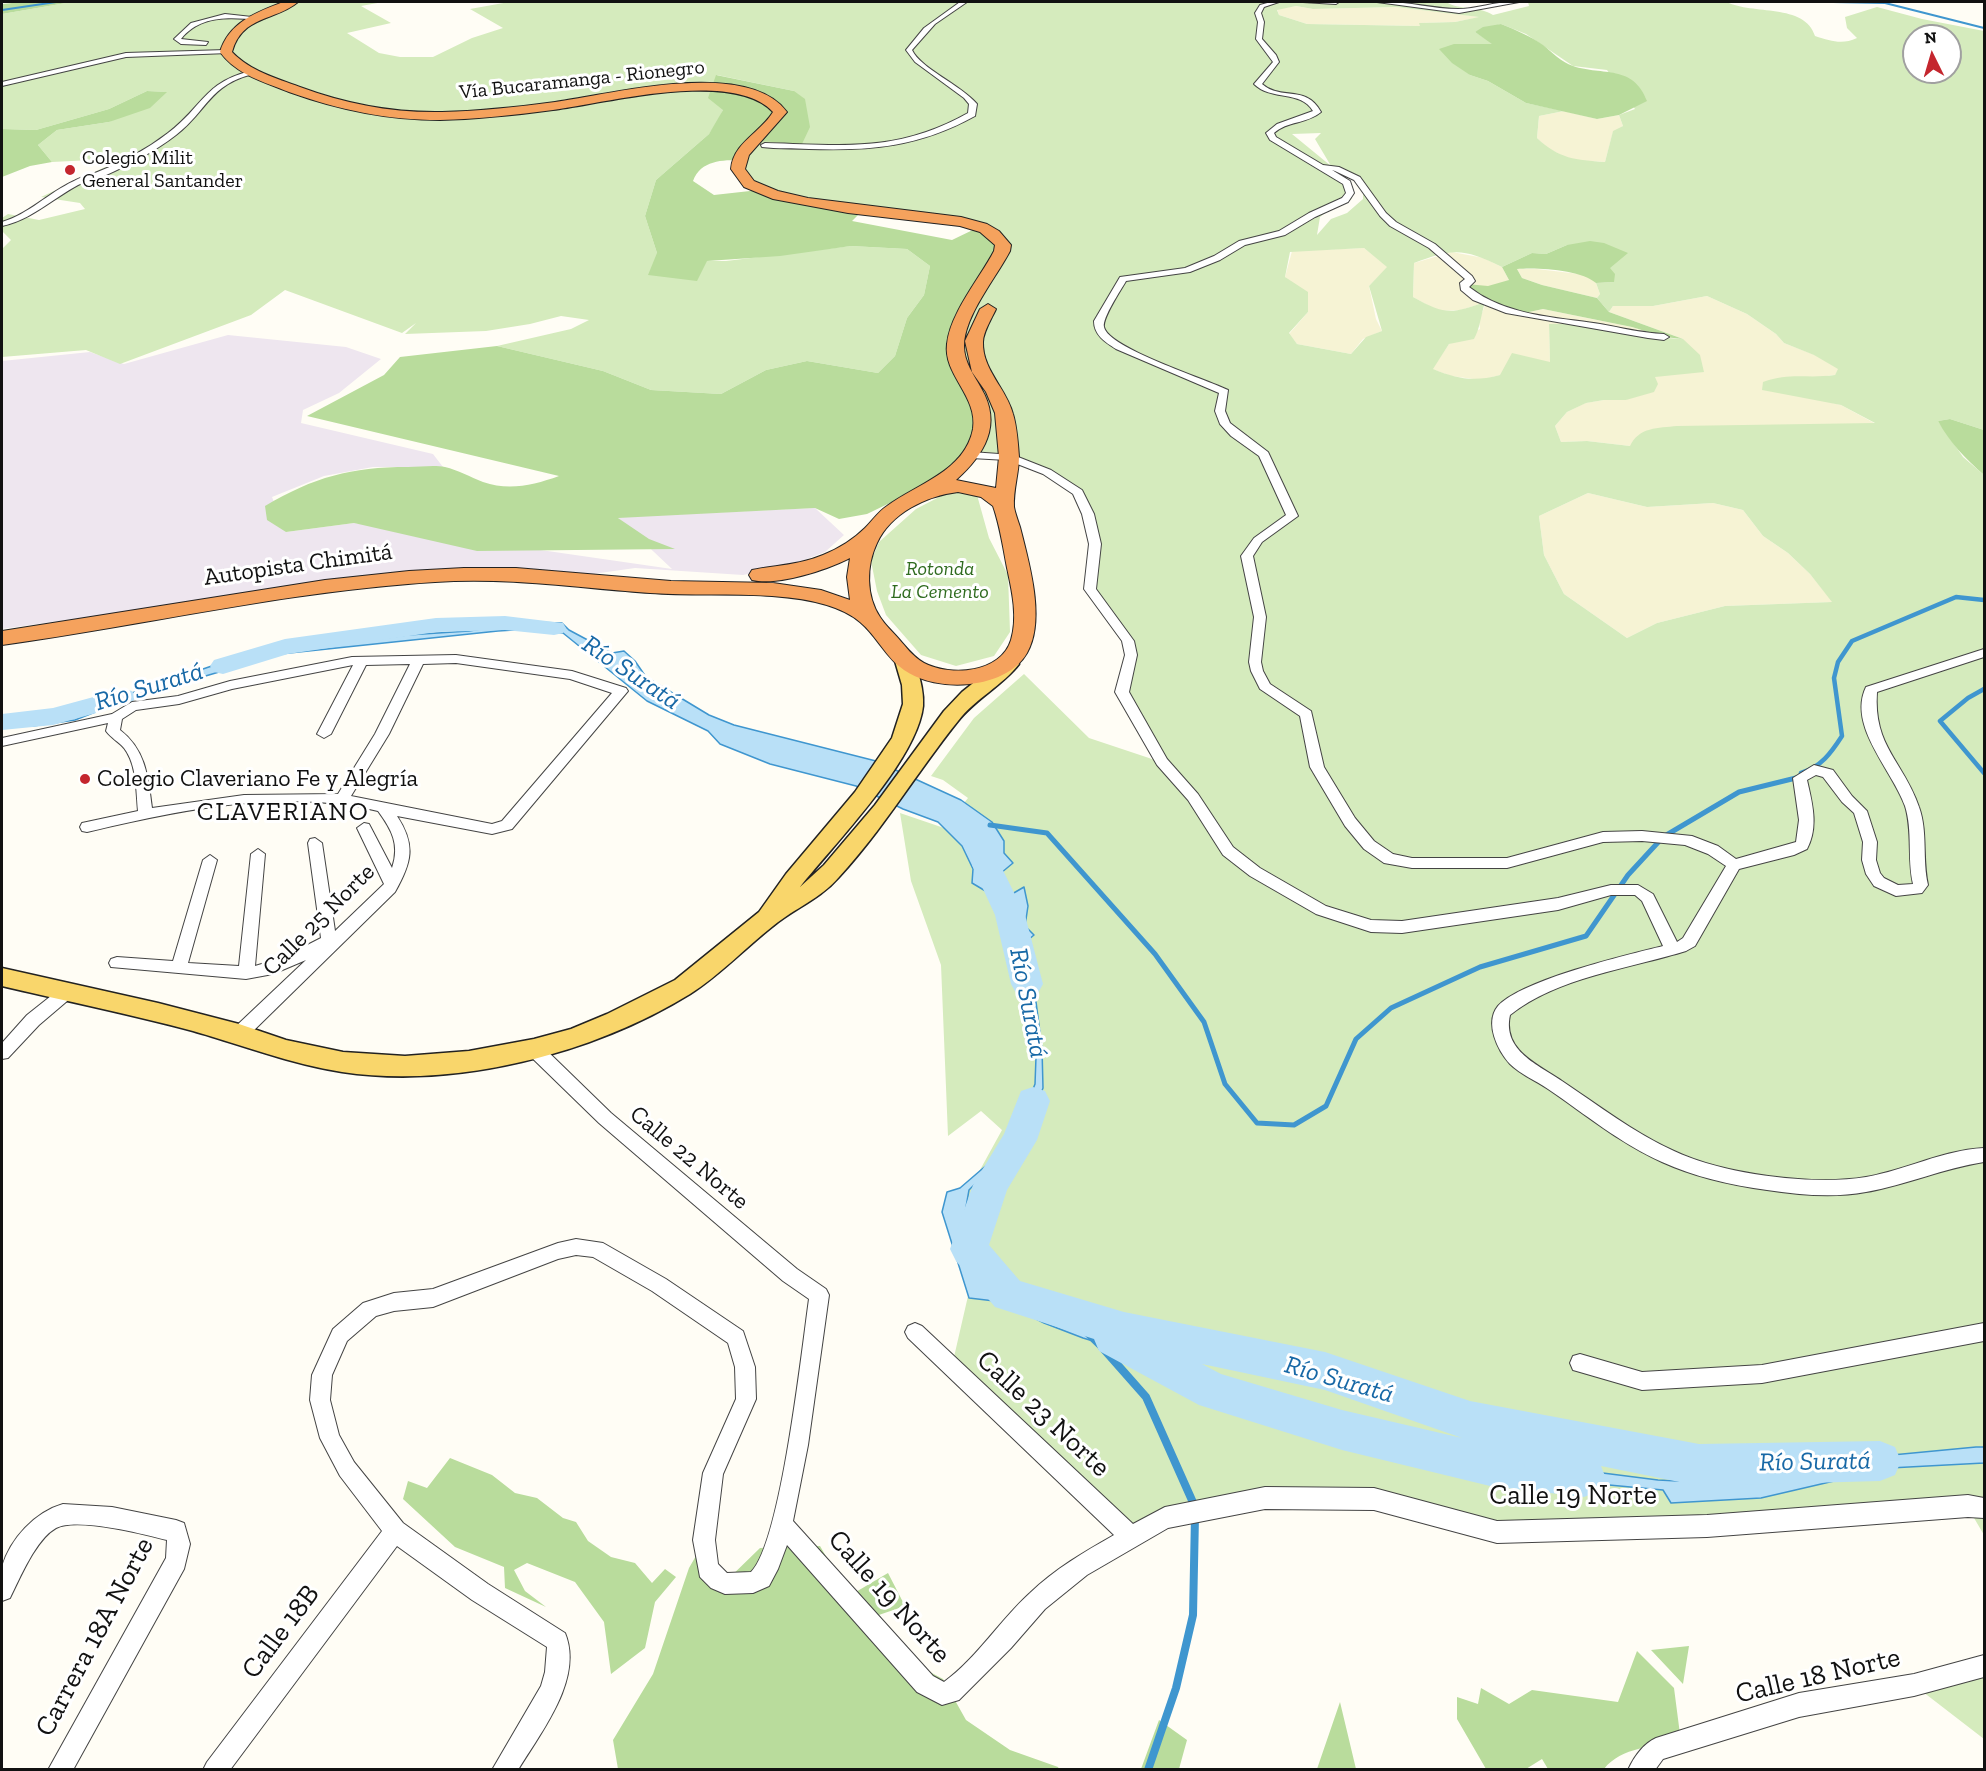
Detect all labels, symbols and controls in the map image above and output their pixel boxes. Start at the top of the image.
north arrow [1902,24,1962,84]
text: N [1924,28,1937,48]
street label: Vía Bucaramanga - Rionegro [458,55,706,105]
place label: Colegio Milit General Santander [82,146,243,193]
marker: Colegio Milit General Santander [63,163,77,177]
street label: Autopista Chimitá [202,538,394,592]
park label: Rotonda La Cemento [891,557,989,604]
water label: Río Suratá [576,629,686,717]
water label: Río Suratá [91,656,207,718]
place label: Colegio Claveriano Fe y Alegría [97,765,418,793]
marker: Colegio Claveriano Fe y Alegría [78,772,92,786]
district label: CLAVERIANO [197,797,369,829]
street label: Calle 25 Norte [257,858,381,982]
water label: Río Suratá [1002,945,1054,1061]
street label: Calle 22 Norte [624,1100,754,1216]
street label: Calle 23 Norte [969,1344,1117,1484]
water label: Río Suratá [1281,1350,1397,1410]
water label: Río Suratá [1759,1445,1871,1479]
street label: Calle 19 Norte [1489,1479,1657,1513]
street label: Calle 19 Norte [820,1523,958,1671]
street label: Carrera 18A Norte [29,1532,161,1742]
street label: Calle 18B [235,1578,327,1686]
street label: Calle 18 Norte [1732,1641,1904,1711]

